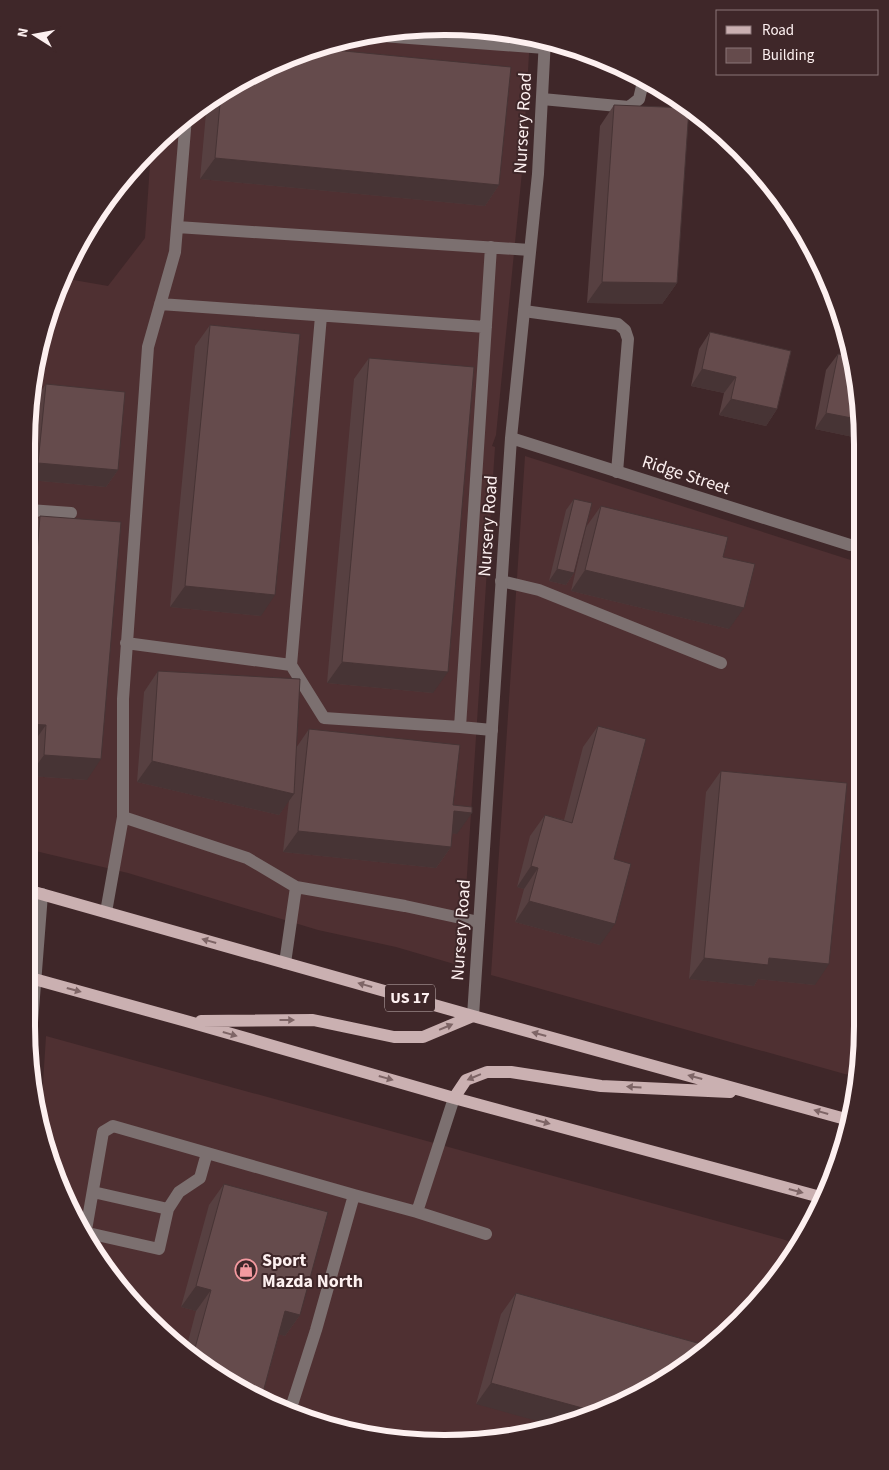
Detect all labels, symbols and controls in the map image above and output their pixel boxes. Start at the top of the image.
north arrow [10,10,60,60]
legend [716,10,879,75]
text: Road [762,20,794,41]
text: N [13,26,34,39]
text: Building [762,45,815,66]
street label: Nursery Road [508,72,538,174]
street label: Ridge Street [639,449,733,501]
street label: Nursery Road [472,475,504,577]
street label: Nursery Road [445,879,477,981]
one-way arrow [201,937,216,945]
one-way arrow [358,981,373,989]
road number: US 17 [385,984,435,1011]
one-way arrow [66,986,81,994]
one-way arrow [279,1016,295,1024]
one-way arrow [439,1023,453,1031]
one-way arrow [223,1030,238,1038]
one-way arrow [531,1030,546,1038]
one-way arrow [688,1073,703,1081]
one-way arrow [467,1074,481,1082]
one-way arrow [379,1075,394,1083]
one-way arrow [626,1083,642,1091]
one-way arrow [813,1107,828,1115]
one-way arrow [535,1118,550,1126]
one-way arrow [789,1187,804,1195]
place label: Sport Mazda North [262,1248,363,1294]
shop icon: Sport Mazda North [234,1258,258,1282]

